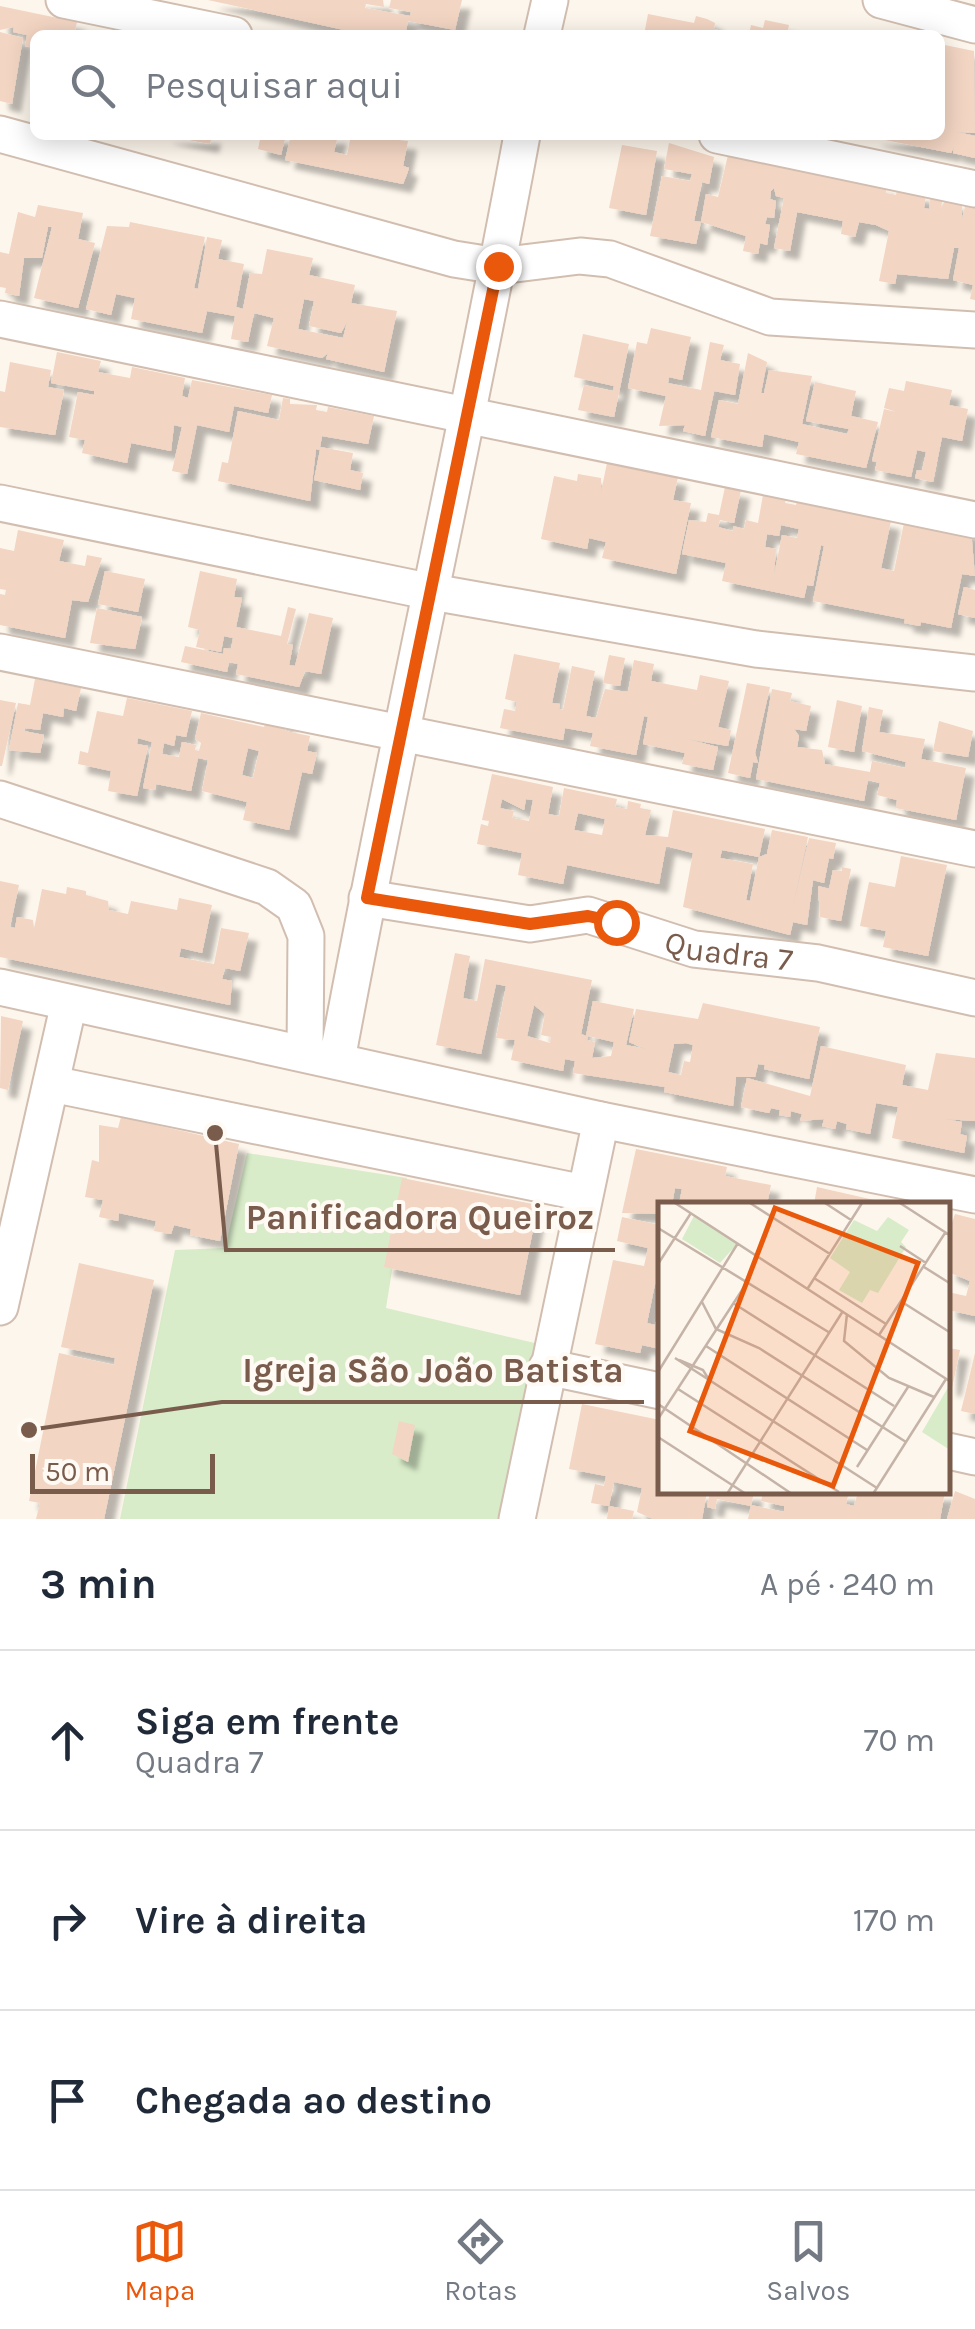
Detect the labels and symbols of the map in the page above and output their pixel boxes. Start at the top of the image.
route end [476,244,522,290]
route start [594,900,640,946]
street label: Quadra 7 [660,923,795,979]
callout: Panificadora Queiroz [226,1185,615,1250]
text: Panificadora Queiroz [246,1197,594,1238]
inset map [658,1202,950,1494]
callout: Igreja São João Batista [222,1337,644,1402]
text: Igreja São João Batista [242,1350,624,1392]
scale bar [30,1449,215,1494]

